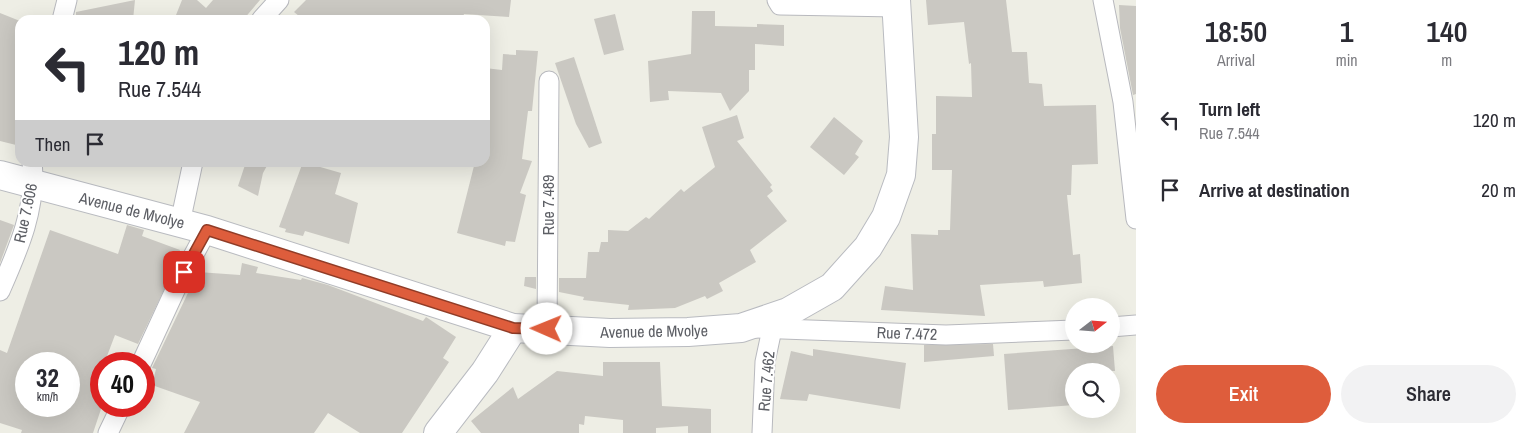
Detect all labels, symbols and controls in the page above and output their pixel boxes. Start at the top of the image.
text: 18:50 [1205,11,1267,51]
text: 1 [1340,11,1354,51]
text: 140 [1426,11,1467,51]
text: 120 m [118,29,199,76]
icon: left [35,35,100,100]
text: Arrival [1217,49,1255,71]
text: min [1336,49,1358,71]
text: m [1441,49,1452,71]
text: Rue 7.544 [118,74,201,104]
text: Turn left [1199,96,1260,122]
icon: left [1156,106,1184,134]
text: 120 m [1473,107,1516,133]
text: Rue 7.544 [1199,122,1260,144]
icon: arrive [81,130,109,158]
text: Then [35,131,71,157]
street label: Rue 7.489 [537,175,559,235]
icon: arrive [1156,176,1184,204]
text: Arrive at destination [1199,177,1350,203]
text: 20 m [1481,177,1516,203]
street label: Rue 7.606 [8,181,42,245]
street label: Avenue de Mvolye [76,186,187,234]
pin [163,251,205,293]
icon: arrive [170,258,198,286]
north arrow [1065,298,1120,352]
map controls [1065,298,1120,418]
position arrow [520,302,572,354]
street label: Avenue de Mvolye [599,319,708,343]
street label: Rue 7.472 [876,321,938,345]
street label: Rue 7.462 [752,350,780,412]
speed limit sign: 40 [90,352,155,417]
text: 32 [36,361,59,395]
button: search [1065,363,1120,418]
button: Exit [1156,365,1331,423]
button: Share [1341,365,1516,423]
text: km/h [37,389,58,405]

